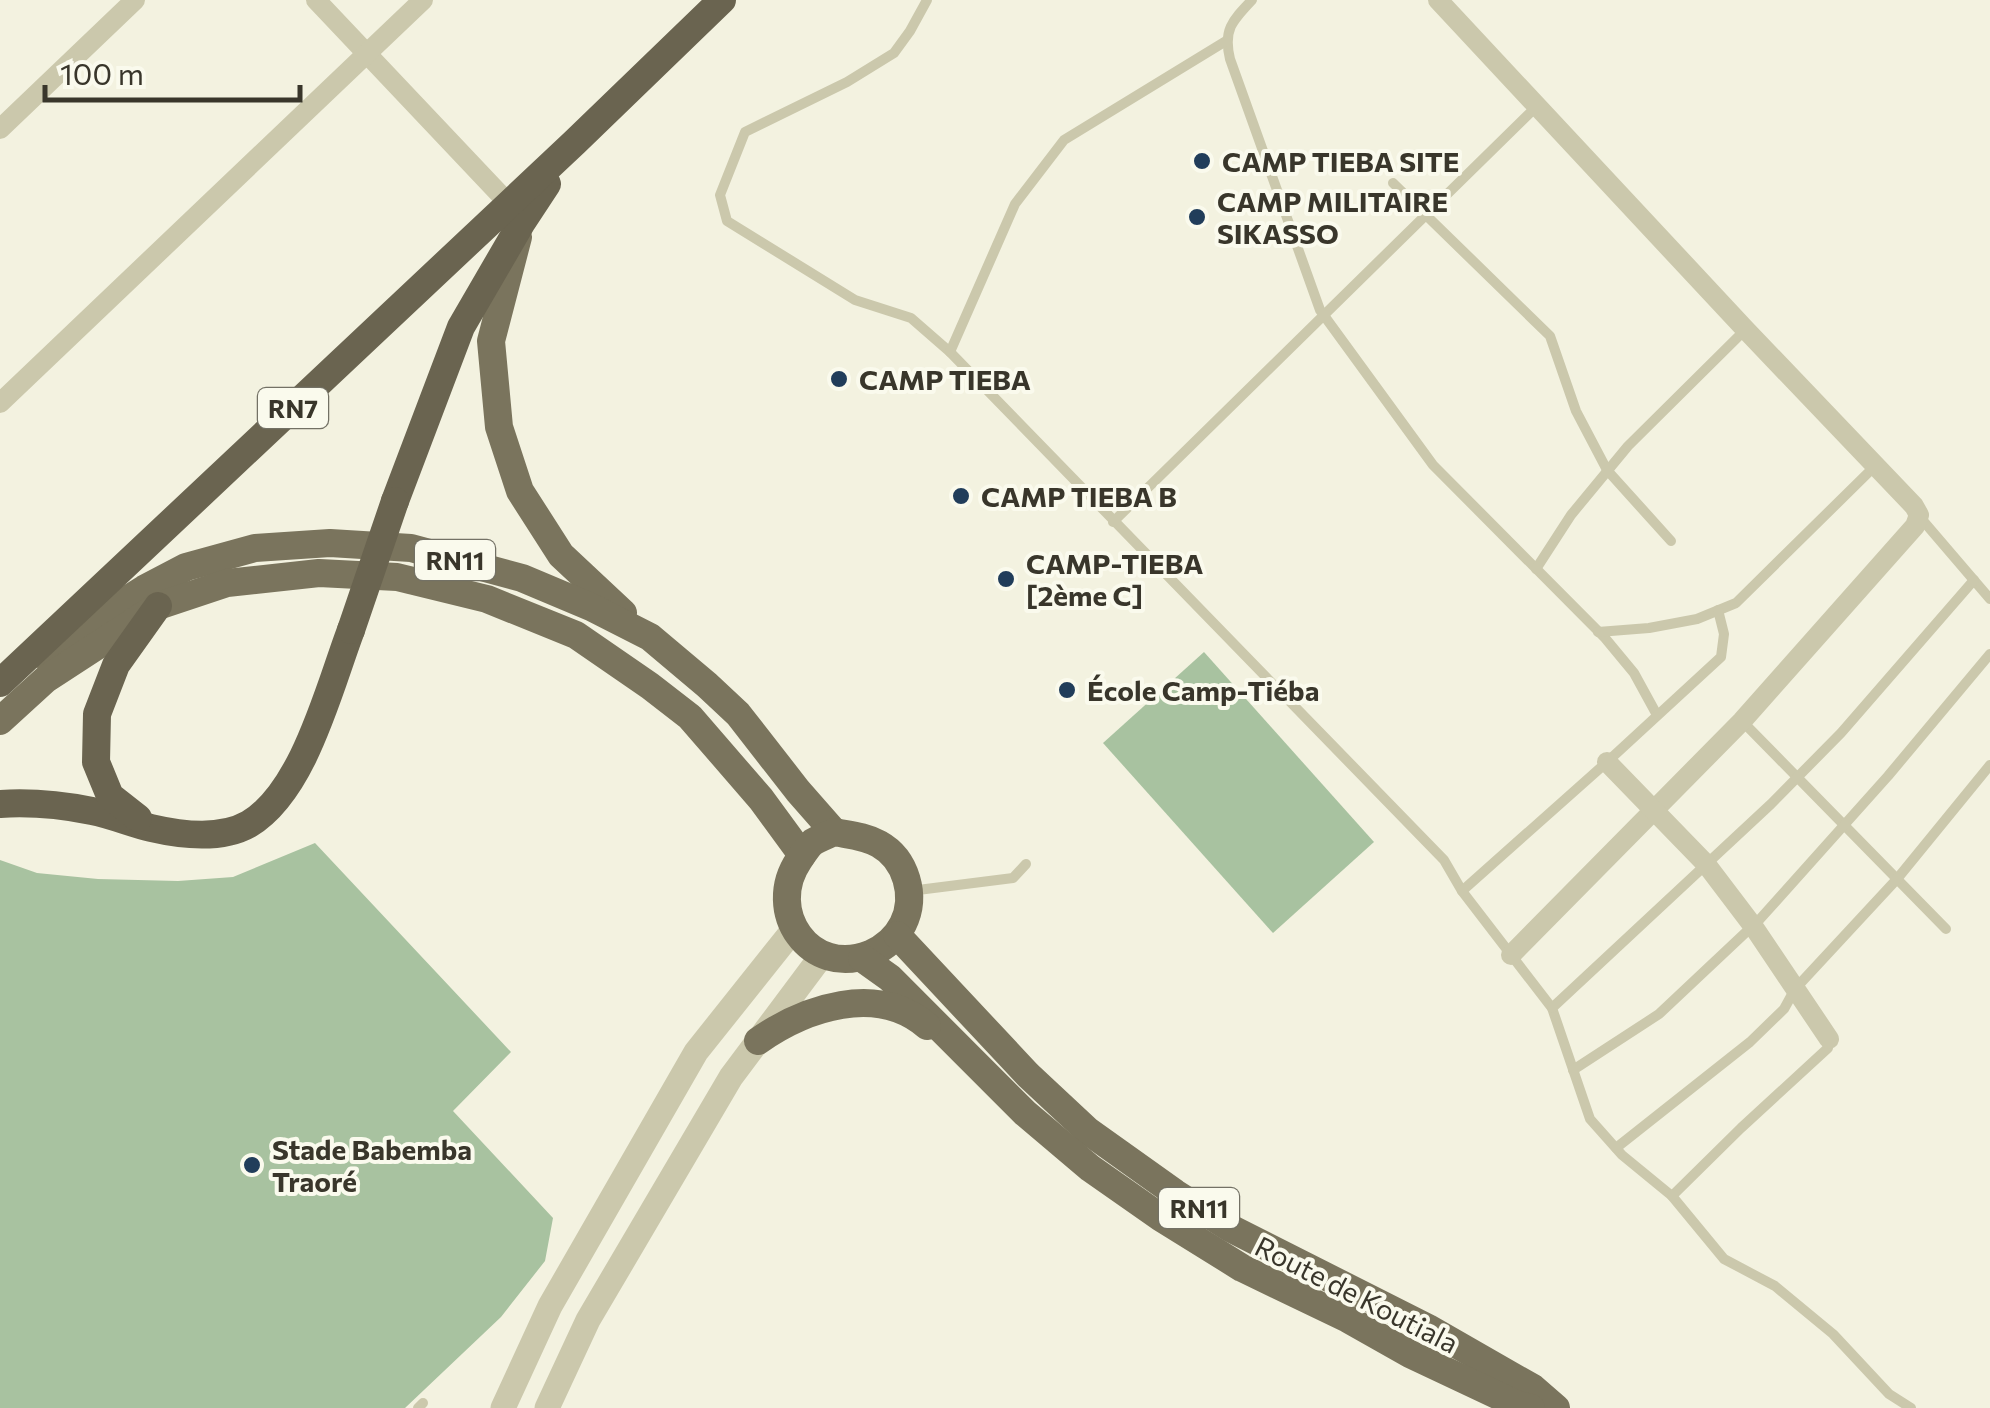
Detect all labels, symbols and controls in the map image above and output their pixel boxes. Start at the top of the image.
scale bar [45,40,300,102]
text: 100 m [60,54,144,91]
place label: CAMP TIEBA SITE [1222,144,1460,178]
marker: CAMP TIEBA SITE [1191,150,1213,172]
place label: CAMP MILITAIRE SIKASSO [1217,184,1448,250]
marker: CAMP MILITAIRE SIKASSO [1186,206,1208,228]
place label: CAMP TIEBA [859,362,1031,396]
marker: CAMP TIEBA [828,368,850,390]
road number: RN7 [258,388,328,428]
place label: CAMP TIEBA B [981,479,1177,513]
marker: CAMP TIEBA B [950,485,972,507]
road number: RN11 [415,540,495,580]
place label: CAMP-TIEBA [2ème C] [1026,546,1203,612]
marker: CAMP-TIEBA [2ème C] [995,568,1017,590]
place label: École Camp-Tiéba [1087,673,1319,707]
marker: École Camp-Tiéba [1056,679,1078,701]
place label: Stade Babemba Traoré [272,1132,472,1198]
marker: Stade Babemba Traoré [241,1154,263,1176]
road number: RN11 [1159,1188,1239,1228]
street label: Route de Koutiala [1250,1228,1464,1360]

